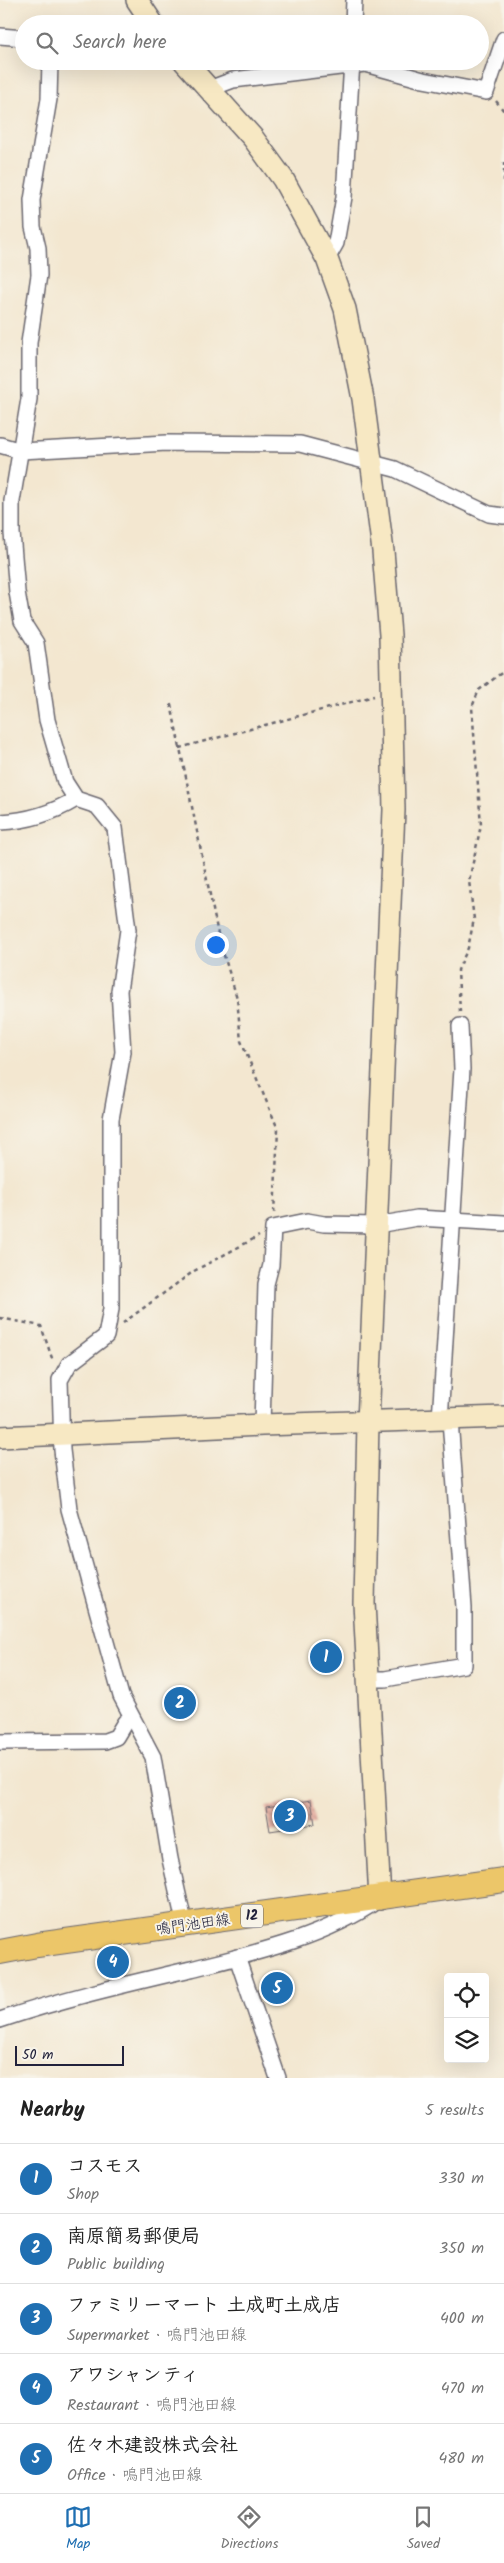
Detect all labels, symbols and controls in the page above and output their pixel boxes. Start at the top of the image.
search box [15,15,489,70]
text: Search here [73,28,167,58]
icon: search [33,29,61,57]
your location [203,932,229,958]
pin: 1 [310,1638,342,1676]
pin: 2 [164,1684,196,1722]
pin: 3 [274,1797,306,1835]
road number: 12 [241,1904,263,1928]
street label: 鳴門池田線 [154,1908,232,1942]
pin: 4 [97,1943,129,1981]
pin: 5 [261,1969,293,2007]
map controls [444,1973,489,2063]
button: locate [444,1973,489,2018]
button: layers [444,2018,489,2063]
scale bar [15,2043,124,2066]
text: 50 m [22,2044,53,2066]
text: Nearby [20,2094,85,2127]
text: 5 results [425,2098,484,2123]
text: コスモス [67,2152,142,2182]
text: 1 [34,2166,38,2191]
text: 330 m [439,2166,484,2191]
text: Shop [67,2182,99,2207]
text: 南原簡易郵便局 [67,2222,200,2252]
text: 2 [31,2236,41,2261]
text: 350 m [439,2236,484,2261]
text: Public building [67,2252,165,2277]
text: ファミリーマート 土成町土成店 [67,2291,341,2321]
text: 3 [32,2306,40,2331]
text: 400 m [440,2306,484,2331]
text: Supermarket · 鳴門池田線 [67,2323,246,2348]
text: アワシャンティ [67,2361,200,2391]
text: 4 [32,2376,40,2401]
text: 470 m [441,2376,484,2401]
text: Restaurant · 鳴門池田線 [67,2393,236,2418]
text: 佐々木建設株式会社 [67,2431,238,2461]
text: 5 [32,2446,40,2471]
text: 480 m [438,2446,484,2471]
text: Office · 鳴門池田線 [67,2463,202,2488]
tab: Map [64,2503,92,2555]
tab: Directions [220,2503,278,2555]
tab: Saved [407,2503,440,2555]

